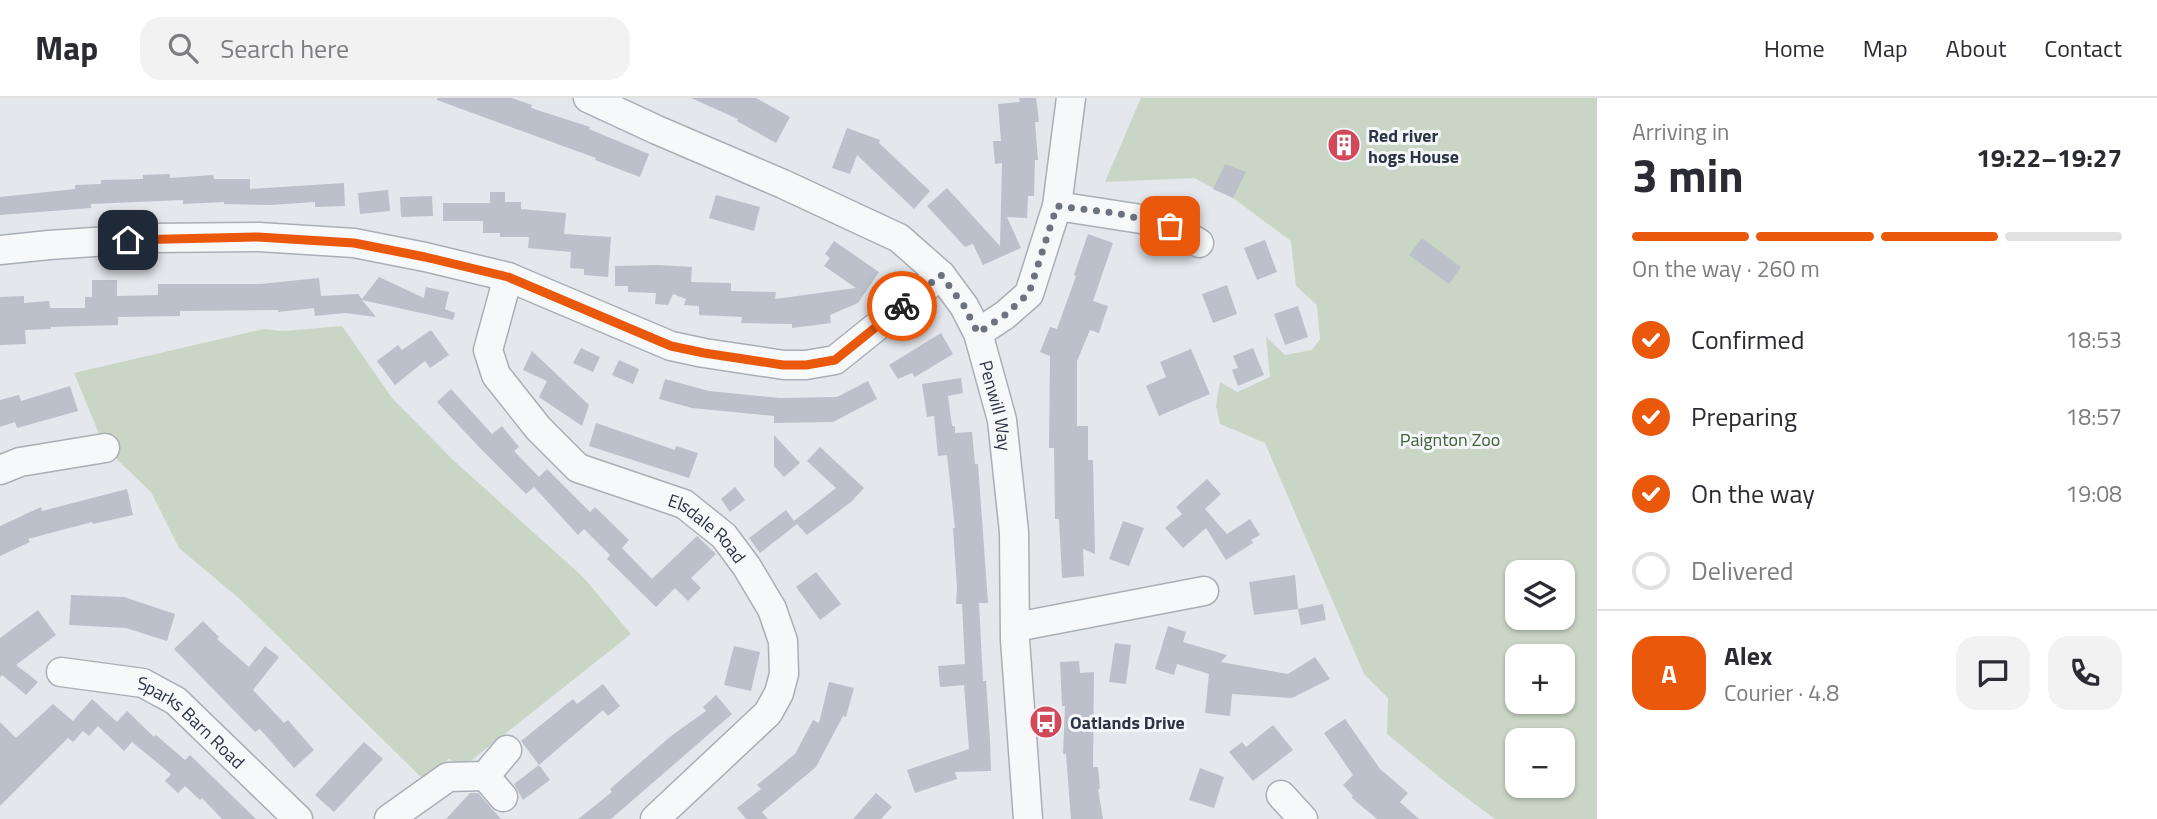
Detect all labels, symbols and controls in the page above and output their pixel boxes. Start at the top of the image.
search box [140,17,630,80]
text: Map [35,23,98,73]
icon: search [164,29,202,67]
text: Search here [220,29,349,68]
text: Home [1764,30,1825,66]
text: Map [1863,30,1908,66]
text: About [1946,30,2006,66]
text: Contact [2044,30,2122,66]
text: Arriving in [1632,114,1729,149]
place label: Red river hogs House [1368,122,1459,170]
building icon: Red river hogs House [1325,126,1363,164]
text: 19:22–19:27 [1976,138,2122,177]
text: 3 min [1632,140,1744,210]
pin [1140,196,1200,256]
icon: bag [1151,207,1189,245]
pin [98,210,158,270]
icon: home [109,221,147,259]
text: On the way · 260 m [1632,251,1820,286]
courier [867,271,937,341]
icon: bike [883,287,921,325]
text: Confirmed [1691,320,1805,359]
icon: check [1632,321,1670,359]
text: 18:53 [2065,322,2122,357]
street label: Penwill Way [973,357,1019,453]
text: Preparing [1691,397,1797,436]
icon: check [1632,398,1670,436]
text: 18:57 [2065,399,2122,434]
park label: Paignton Zoo [1400,426,1500,453]
text: On the way [1691,474,1815,513]
icon: check [1632,475,1670,513]
text: 19:08 [2065,476,2122,511]
street label: Elsdale Road [665,486,753,568]
text: Delivered [1691,551,1794,590]
map controls [1505,560,1575,798]
button: layers [1505,560,1575,630]
text: Alex [1724,636,1772,675]
button: chat [1956,636,2030,710]
button: phone [2048,636,2122,710]
button: + [1505,644,1575,714]
text: A [1661,654,1677,693]
street label: Sparks Barn Road [136,669,251,775]
text: Courier · 4.8 [1724,675,1839,710]
bus stop icon: Oatlands Drive [1027,703,1065,741]
place label: Oatlands Drive [1070,709,1185,736]
button: − [1505,728,1575,798]

